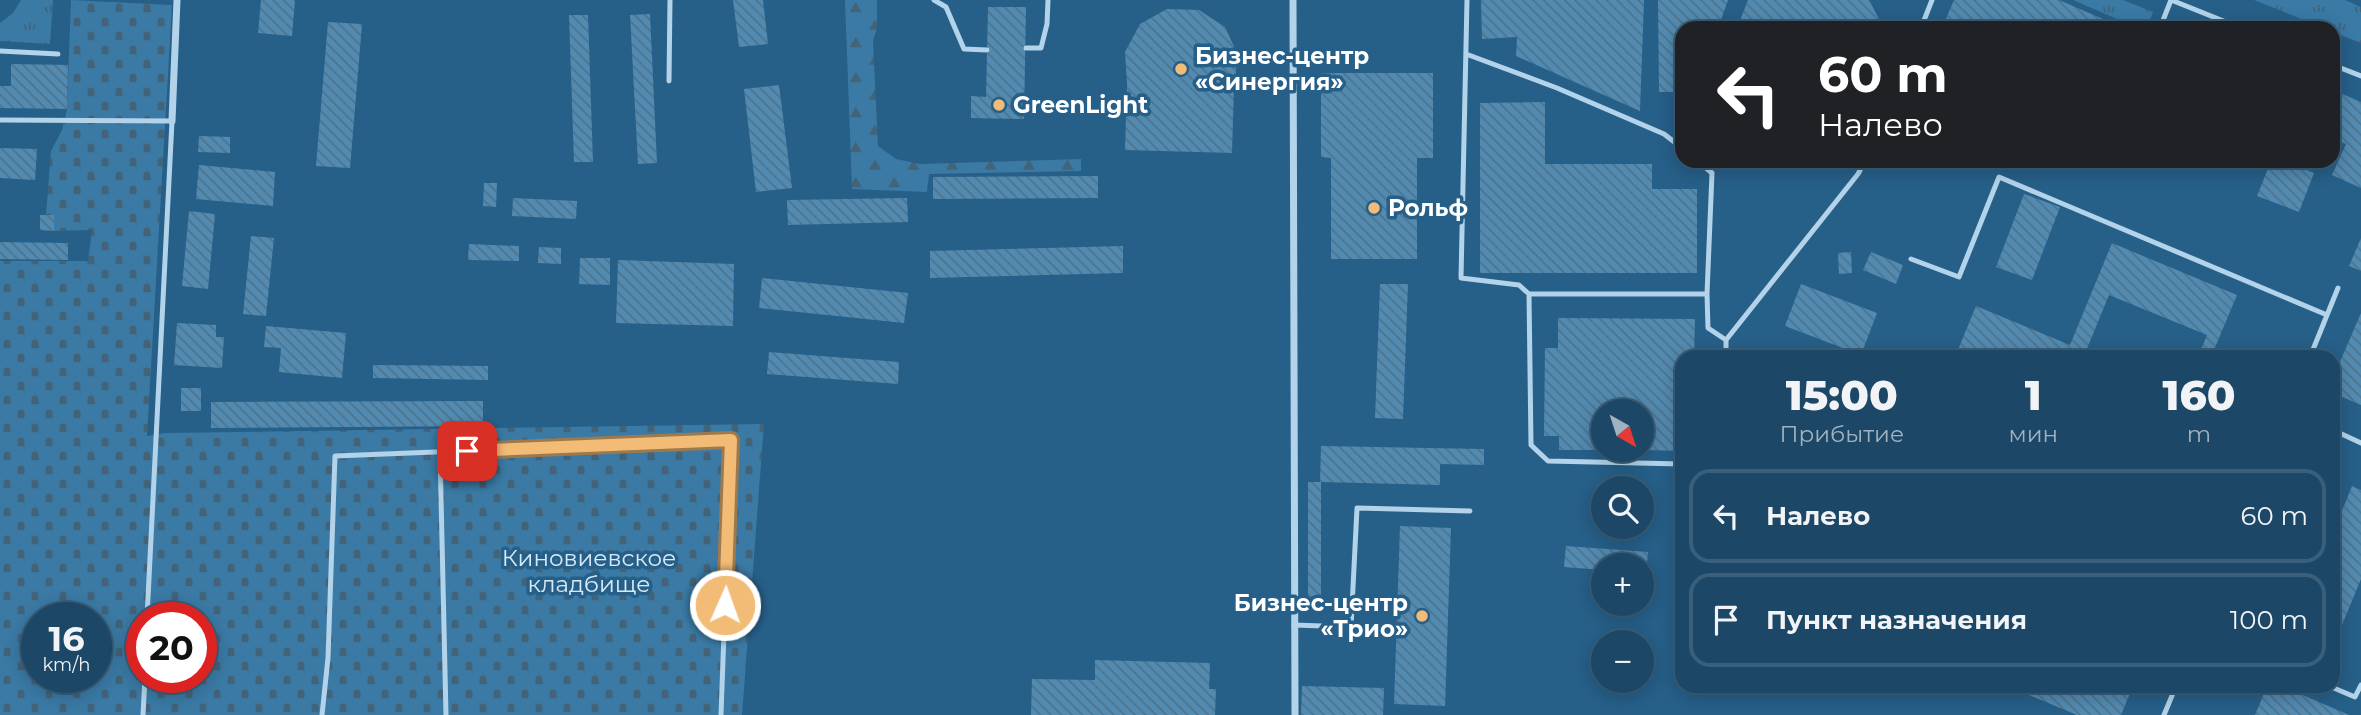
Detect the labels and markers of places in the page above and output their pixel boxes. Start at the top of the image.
place label: Бизнес-центр «Синергия» [1195,42,1369,96]
marker: Бизнес-центр «Синергия» [1173,61,1189,77]
place label: GreenLight [1013,91,1148,119]
marker: GreenLight [991,97,1007,113]
place label: Рольф [1388,194,1468,222]
marker: Рольф [1366,200,1382,216]
pin [437,421,497,481]
place label: Бизнес-центр «Трио» [1234,589,1408,643]
marker: Бизнес-центр «Трио» [1414,608,1430,624]

